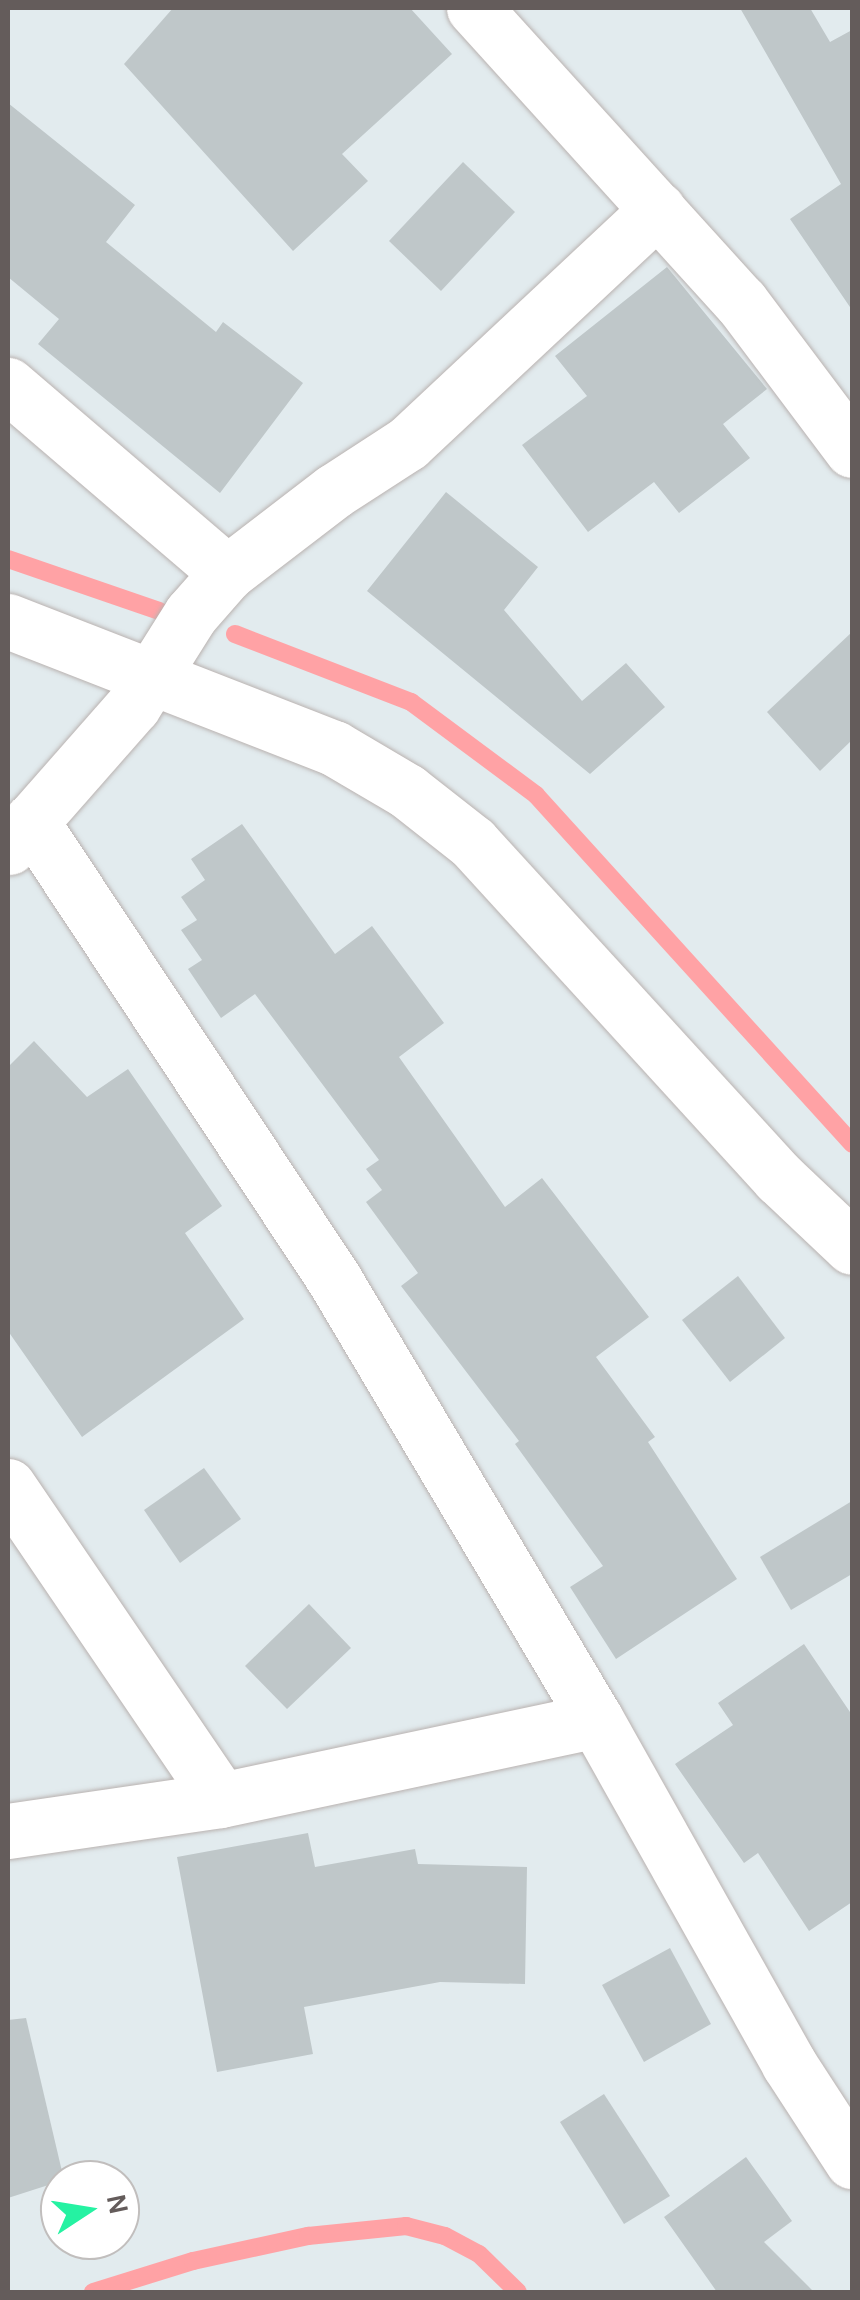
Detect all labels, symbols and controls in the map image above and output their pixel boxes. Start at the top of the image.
north arrow [40,2160,140,2260]
text: N [100,2191,136,2217]

